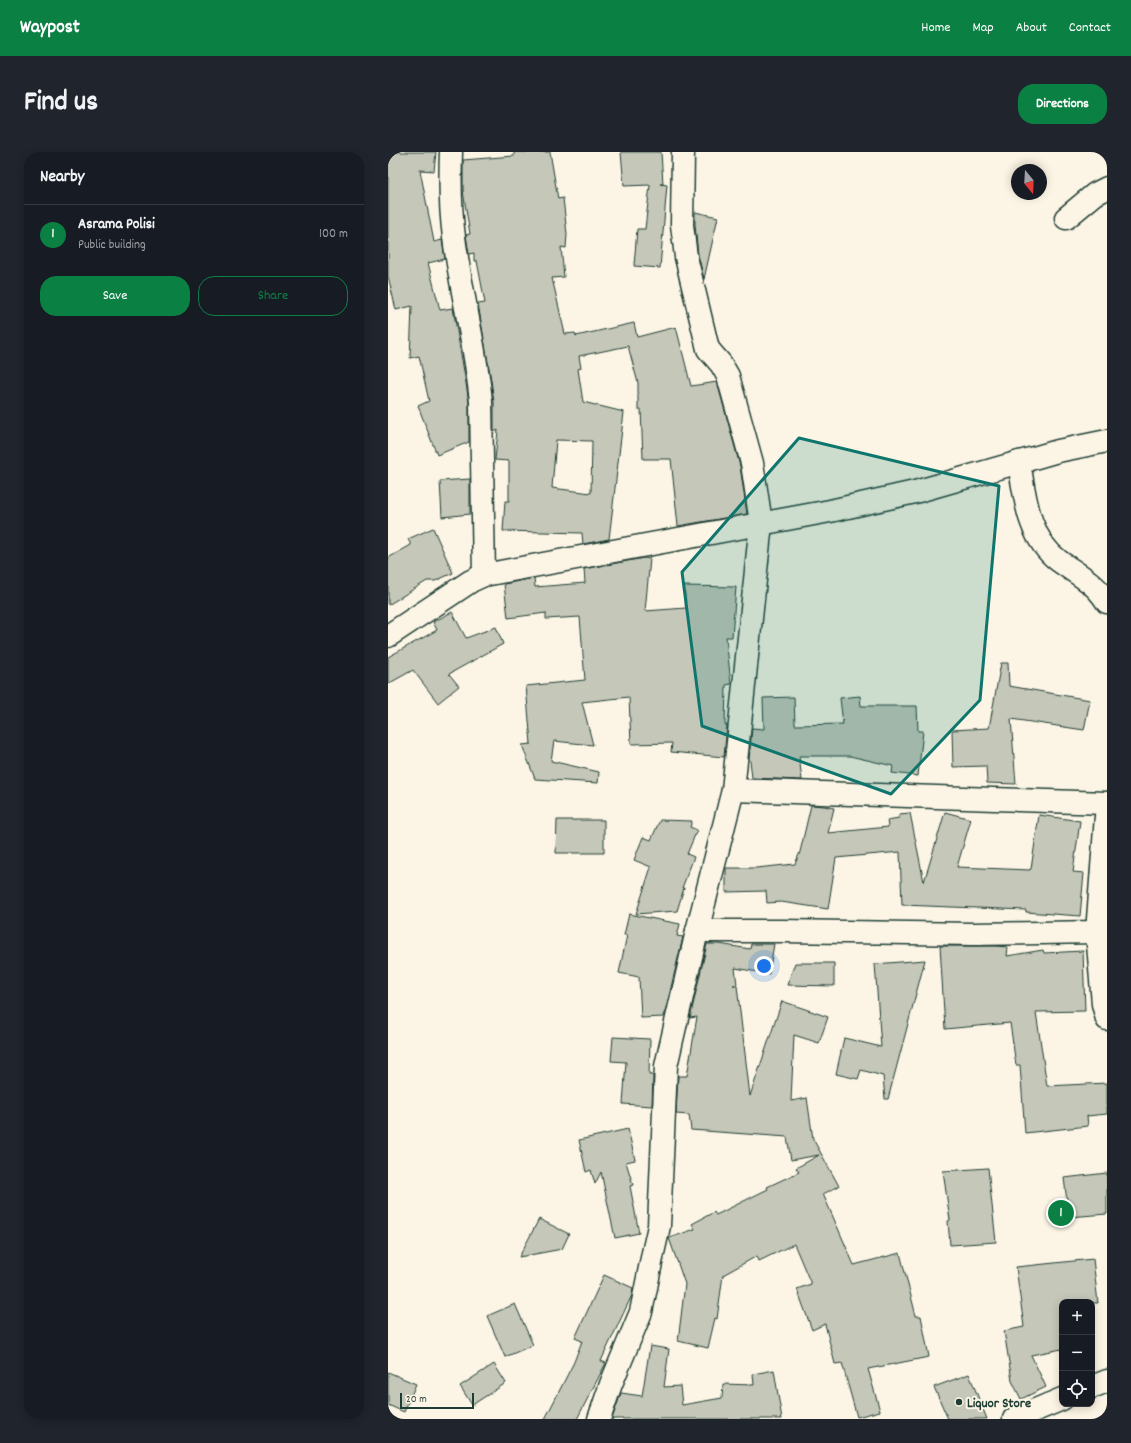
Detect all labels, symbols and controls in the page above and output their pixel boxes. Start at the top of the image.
text: Waypost [20,15,80,42]
text: Home [921,18,950,38]
text: Map [972,18,994,38]
text: About [1016,18,1047,38]
text: Contact [1069,18,1111,38]
text: Find us [24,84,98,124]
button: Directions [1018,84,1107,124]
north arrow [1011,164,1047,200]
text: Nearby [40,166,84,190]
text: Asrama Polisi [78,214,155,236]
text: 1 [52,225,54,244]
text: 100 m [319,225,348,244]
text: Public building [78,236,146,255]
button: Save [40,276,190,316]
button: Share [198,276,348,316]
your location [754,956,774,976]
pin: 1 [1048,1198,1074,1228]
map controls [1059,1299,1095,1407]
button: + [1059,1299,1095,1335]
button: − [1059,1335,1095,1371]
button: locate [1059,1371,1095,1407]
scale bar [400,1391,474,1410]
text: 20 m [406,1392,427,1408]
place label: Liquor Store [967,1394,1031,1414]
marker: Liquor Store [954,1397,964,1407]

